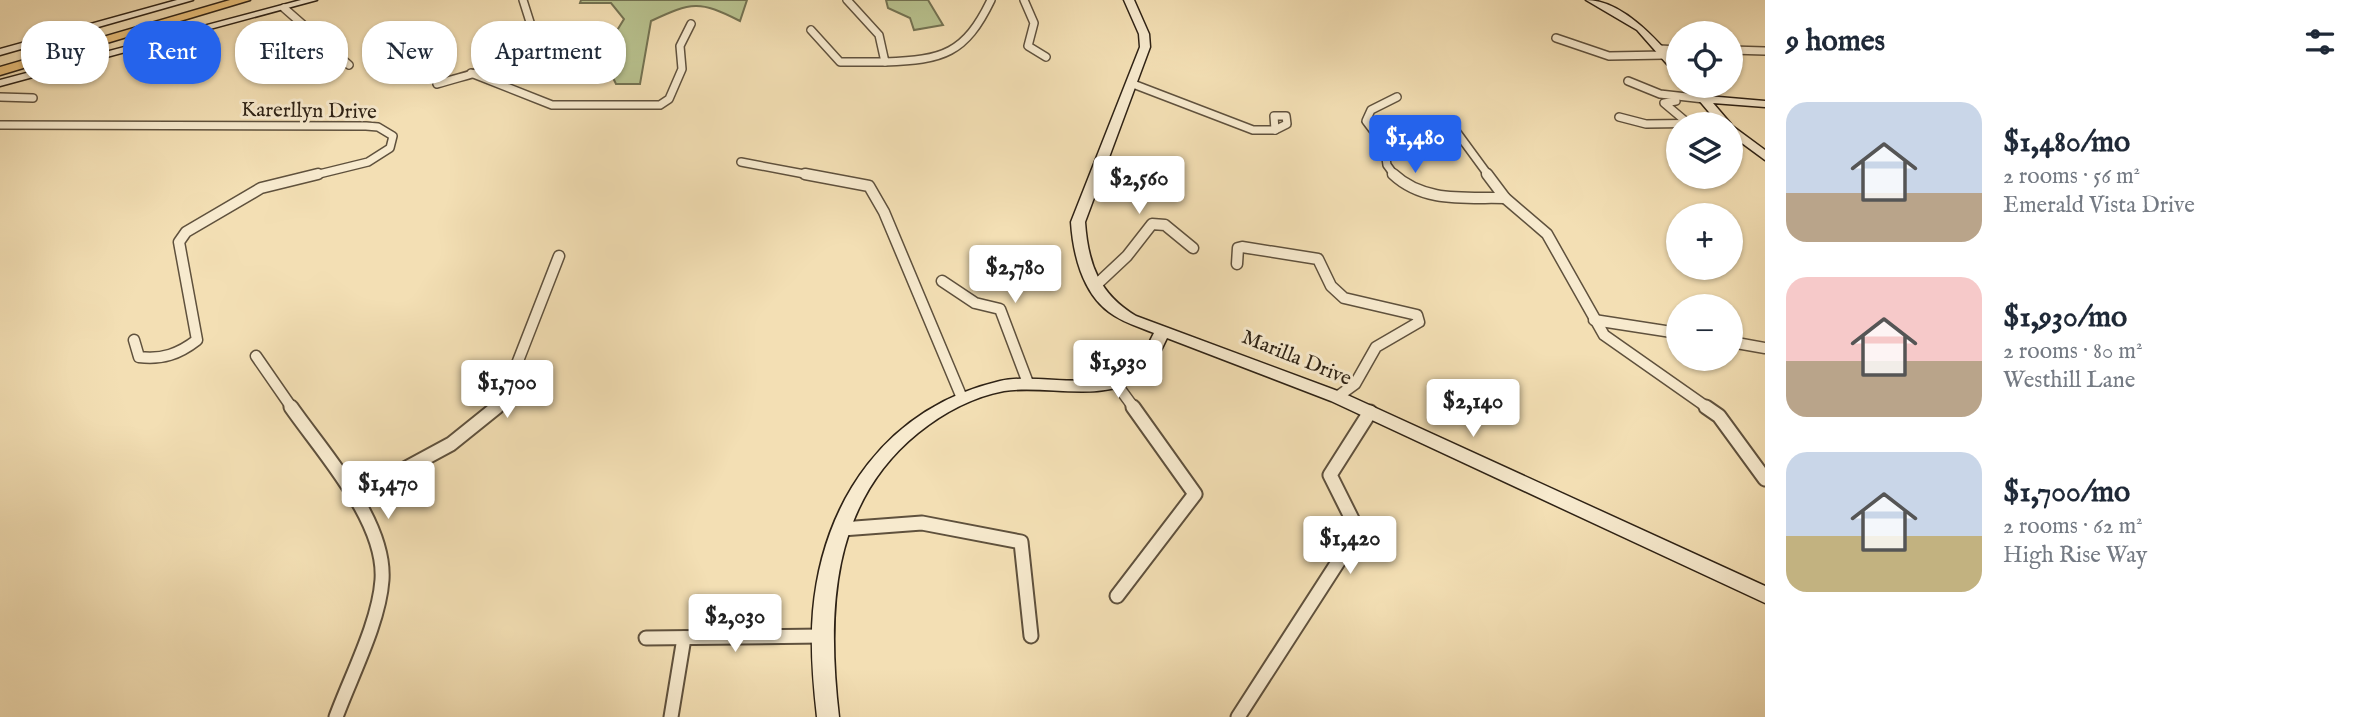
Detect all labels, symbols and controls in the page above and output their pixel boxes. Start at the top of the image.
chip: Buy [21,21,109,84]
chip: Rent [123,21,221,84]
chip: Filters [235,21,348,84]
chip: New [362,21,457,84]
chip: Apartment [471,21,626,84]
map controls [1666,21,1743,371]
button: locate [1666,21,1743,98]
text: 9 homes [1786,23,1885,61]
icon: filters [2301,23,2339,61]
street label: Karerllyn Drive [241,97,377,126]
button: layers [1666,112,1743,189]
pin: $1,480 [1358,116,1472,175]
text: $1,480 [1385,123,1445,152]
text: $1,480/mo [2003,124,2130,162]
icon: home [1842,130,1926,214]
pin: $2,560 [1082,156,1196,216]
text: 2 rooms · 56 m² [2003,162,2140,191]
text: $2,560 [1110,164,1168,193]
text: Emerald Vista Drive [2003,191,2195,220]
button: + [1666,203,1743,280]
pin: $2,780 [958,246,1072,305]
text: $2,780 [985,253,1045,282]
button: − [1666,294,1743,371]
text: $1,930/mo [2003,299,2127,337]
icon: home [1842,305,1926,389]
street label: Marilla Drive [1237,324,1356,393]
text: 2 rooms · 80 m² [2003,337,2143,366]
pin: $1,930 [1061,340,1175,400]
text: $1,930 [1089,348,1147,377]
pin: $1,700 [450,360,564,420]
text: Westhill Lane [2003,366,2135,395]
text: $1,700 [477,368,537,397]
pin: $2,140 [1416,380,1530,439]
text: $2,140 [1443,387,1503,416]
pin: $1,470 [331,462,445,521]
text: $1,470 [358,469,418,498]
text: $1,700/mo [2003,474,2130,512]
icon: home [1842,480,1926,564]
text: 2 rooms · 62 m² [2003,512,2143,541]
pin: $1,420 [1293,516,1407,576]
text: $1,420 [1319,524,1381,553]
text: High Rise Way [2003,541,2147,570]
pin: $2,030 [678,594,792,654]
text: $2,030 [705,602,765,631]

